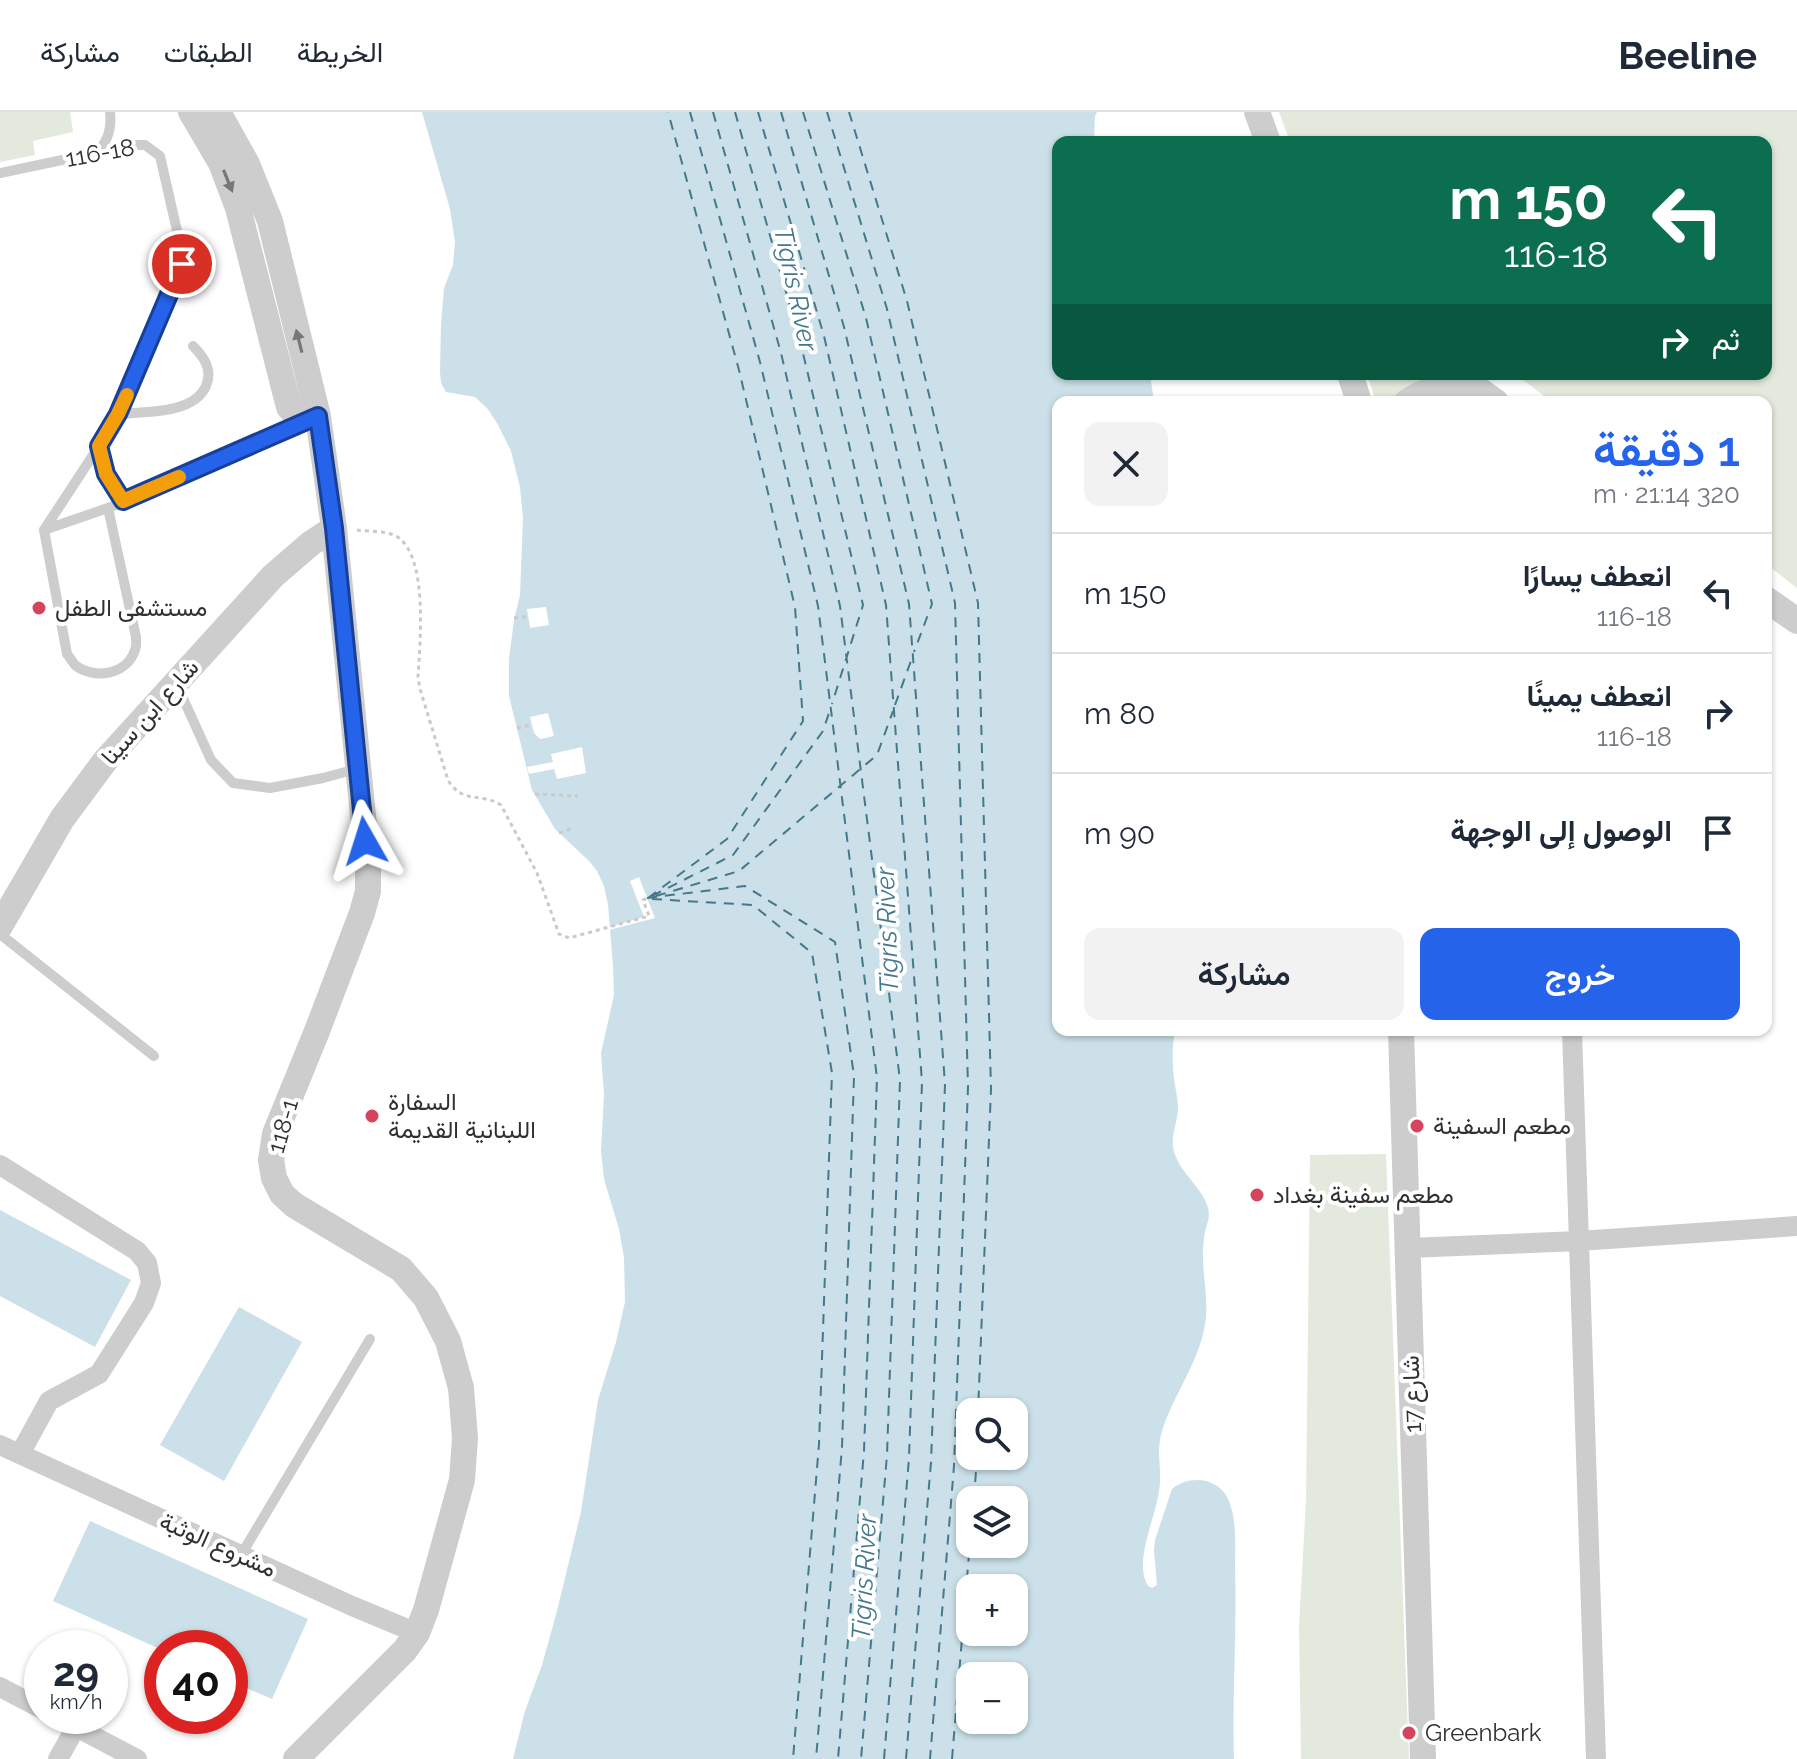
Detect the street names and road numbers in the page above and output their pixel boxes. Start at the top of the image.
street label: 116-18 [63,132,137,173]
street label: شارع ابن سينا [95,653,206,772]
street label: 118-1 [261,1095,304,1156]
street label: شارع 17 [1396,1355,1429,1433]
street label: مشروع الوثبة [154,1506,281,1585]

